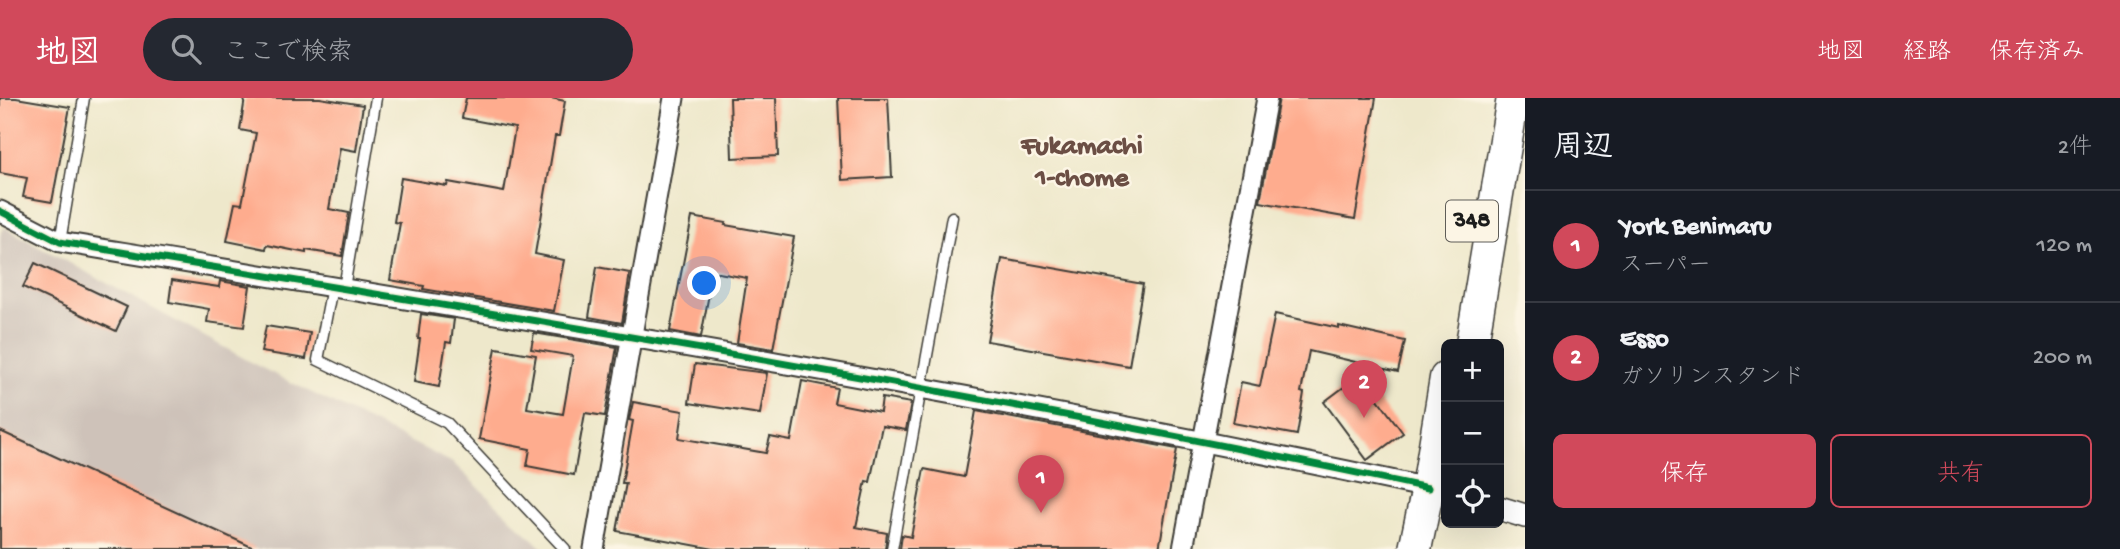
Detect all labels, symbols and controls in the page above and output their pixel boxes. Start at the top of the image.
search box [143,18,633,81]
icon: search [167,30,205,68]
text: 地図 [35,37,101,75]
text: ここで検索 [223,39,353,70]
text: 地図 [1817,39,1865,68]
text: 経路 [1903,39,1951,68]
text: 保存済み [1989,39,2085,68]
district label: Fukamachi 1-chome [1020,131,1143,196]
text: 周辺 [1553,132,1613,167]
text: 2件 [2058,135,2092,162]
road number: 348 [1446,201,1498,242]
text: York Benimaru [1620,213,1772,244]
text: 1 [1571,233,1581,260]
text: 120 m [2037,233,2092,260]
text: スーパー [1620,253,1711,280]
your location [687,266,721,300]
text: Esso [1620,325,1669,356]
map controls [1441,339,1504,528]
button: + [1441,339,1504,402]
text: 2 [1570,345,1582,372]
text: 200 m [2033,345,2092,372]
pin: 2 [1341,360,1387,418]
text: ガソリンスタンド [1620,365,1804,392]
button: − [1441,402,1504,465]
button: 保存 [1553,434,1816,508]
button: 共有 [1830,434,2092,508]
pin: 1 [1018,455,1064,513]
button: locate [1441,465,1504,528]

